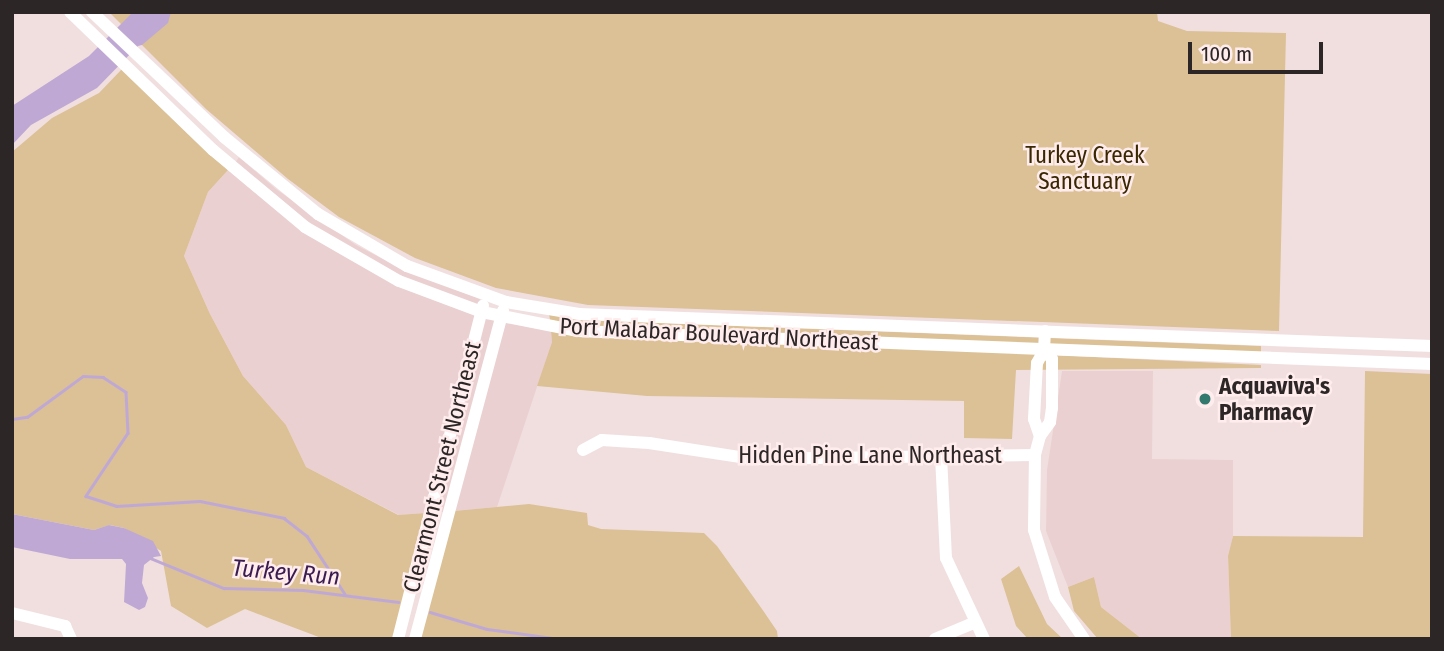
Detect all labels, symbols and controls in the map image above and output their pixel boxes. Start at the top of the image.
scale bar [1192,28,1327,72]
text: 100 m [1201,41,1252,67]
park label: Turkey Creek Sanctuary [1025,141,1145,195]
street label: Port Malabar Boulevard Northeast [559,312,879,356]
street label: Clearmont Street Northeast [397,338,487,596]
place label: Acquaviva's Pharmacy [1219,372,1330,426]
marker: Acquaviva's Pharmacy [1197,391,1213,407]
street label: Hidden Pine Lane Northeast [738,441,1002,469]
water label: Turkey Run [231,554,341,592]

